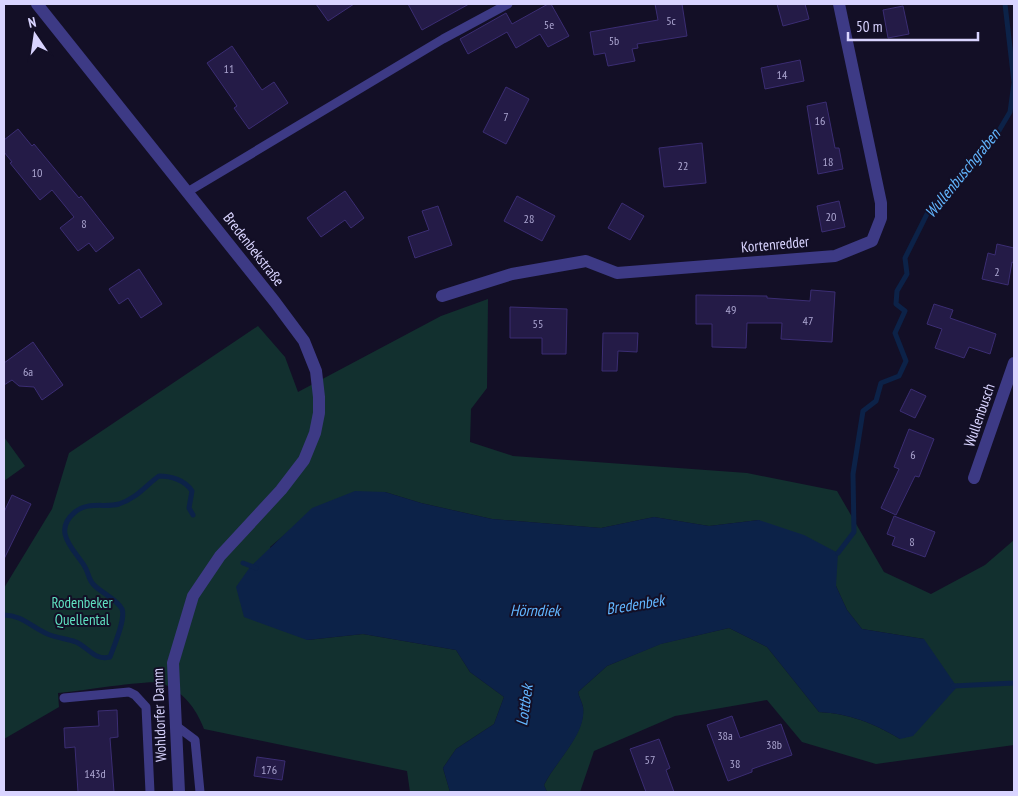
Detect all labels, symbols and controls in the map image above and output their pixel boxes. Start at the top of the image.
north arrow [10,10,60,60]
scale bar [848,10,978,42]
text: N [26,13,38,32]
house number: 5c [666,13,677,28]
house number: 5e [544,17,554,32]
text: 50 m [856,17,882,36]
house number: 5b [609,33,619,48]
house number: 11 [224,61,234,76]
house number: 14 [777,67,788,82]
house number: 7 [503,109,509,124]
house number: 16 [815,113,825,128]
water label: Wullenbuschgraben [920,124,1005,221]
house number: 18 [823,154,833,169]
house number: 22 [678,158,688,173]
house number: 10 [32,165,42,180]
street label: Bredenbekstraße [219,208,289,290]
house number: 20 [826,209,836,224]
house number: 28 [524,211,534,226]
house number: 8 [81,216,87,231]
street label: Kortenredder [740,231,811,256]
house number: 2 [994,264,1000,279]
house number: 49 [726,302,736,317]
house number: 47 [803,313,813,328]
house number: 55 [533,316,543,331]
house number: 6a [23,364,33,379]
street label: Wullenbusch [959,381,999,449]
house number: 6 [910,447,916,462]
house number: 8 [909,534,915,549]
water label: Bredenbek [604,589,667,618]
park label: Rodenbeker Quellental [51,593,113,629]
water label: Hörndiek [510,600,562,620]
street label: Wohldorfer Damm [148,668,170,762]
water label: Lottbek [511,681,537,727]
house number: 38a [717,728,733,743]
house number: 38b [766,737,782,752]
house number: 57 [645,752,655,767]
house number: 38 [730,756,740,771]
house number: 176 [261,762,277,777]
house number: 143d [84,766,106,781]

